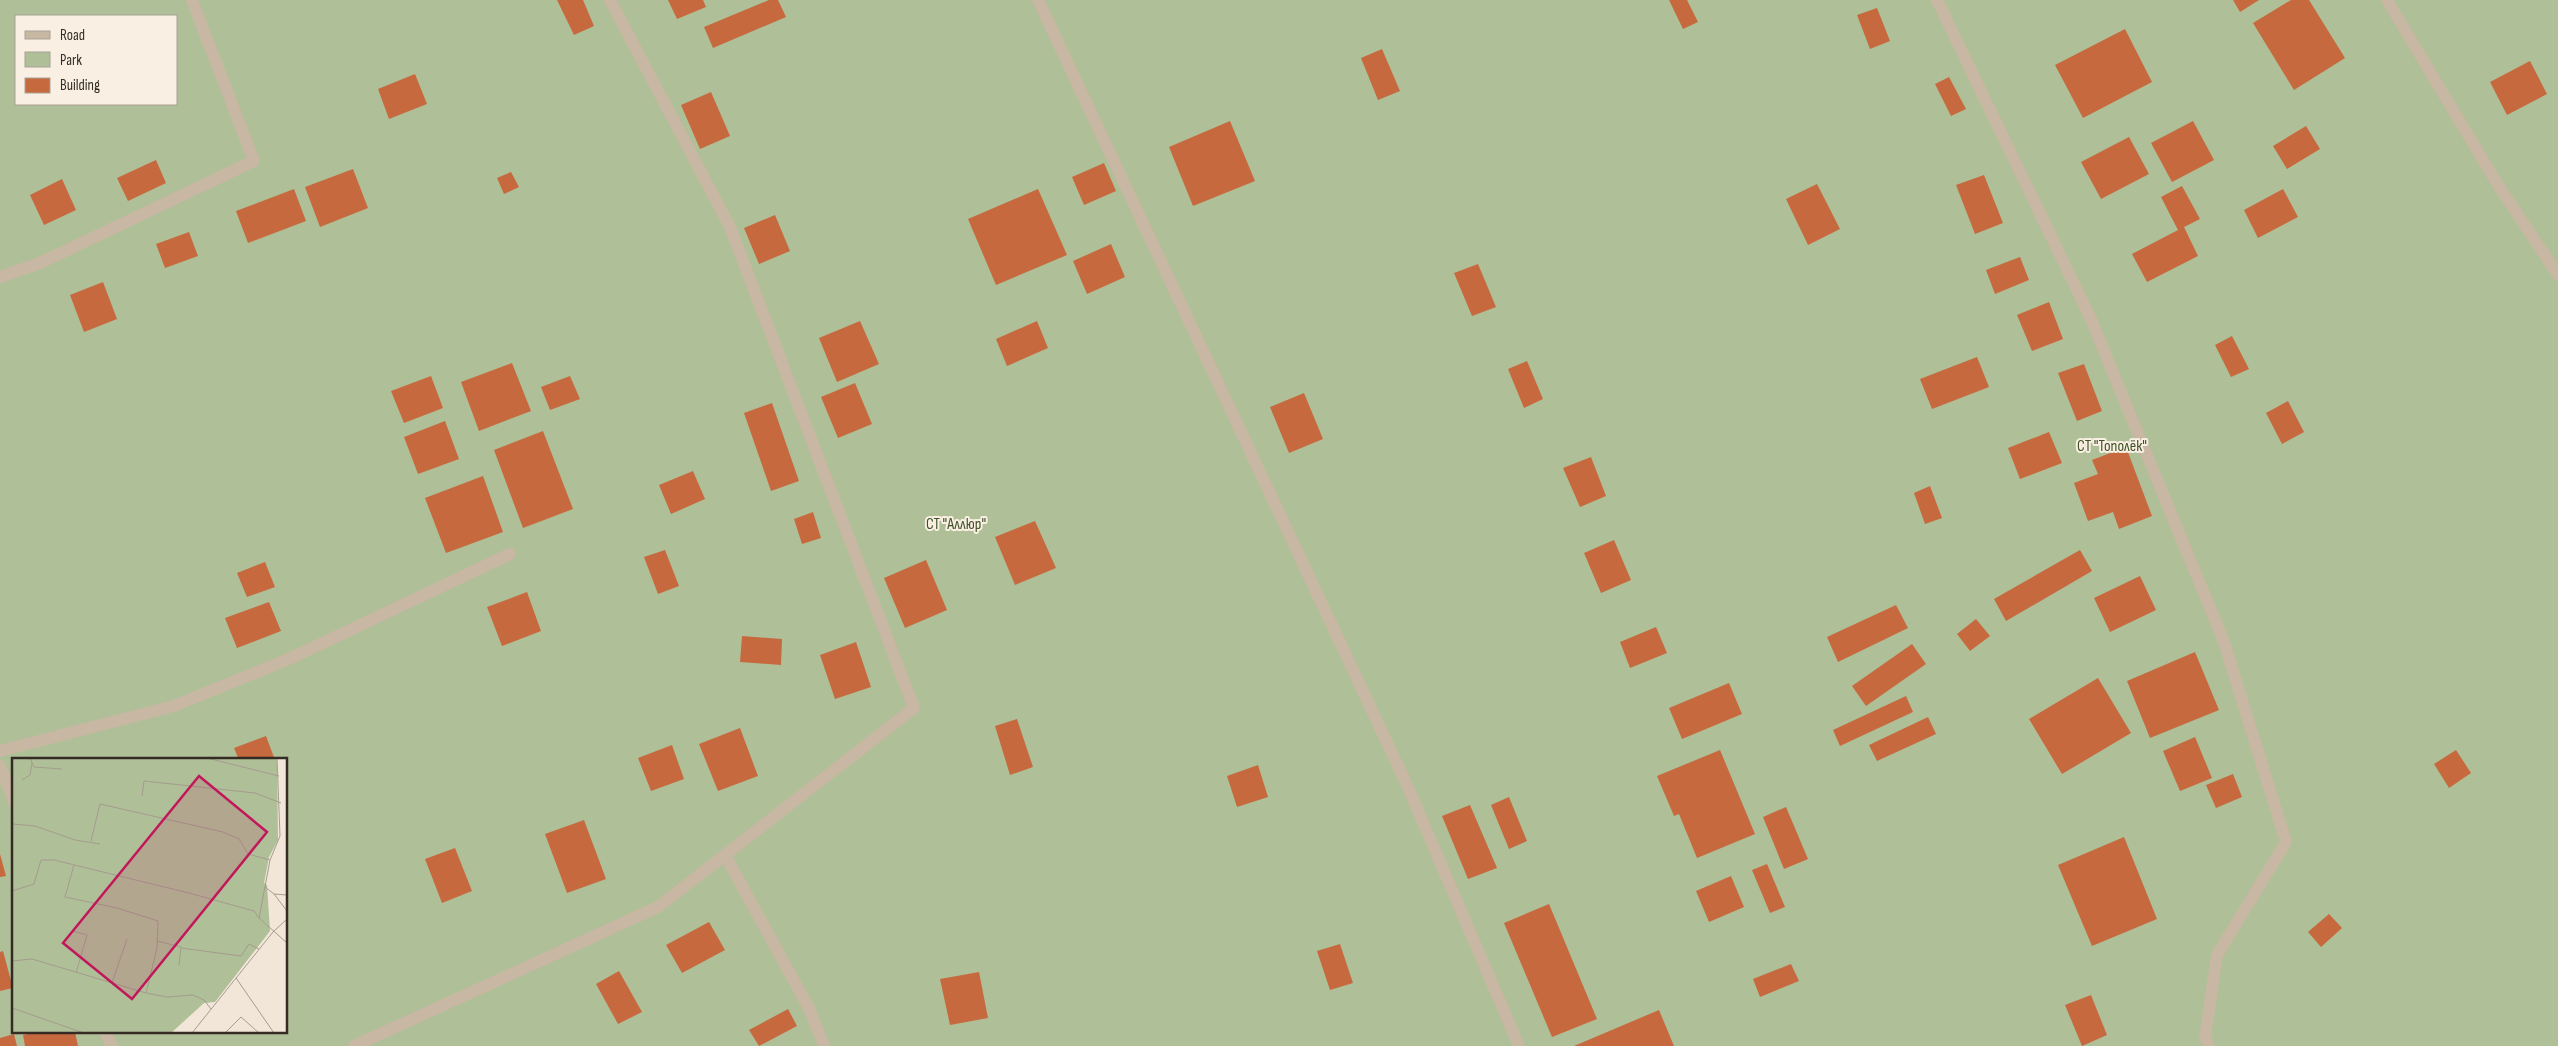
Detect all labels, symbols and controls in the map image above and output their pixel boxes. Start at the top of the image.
legend [15,15,178,105]
text: Road [60,26,85,45]
text: Park [60,51,82,70]
text: Building [60,76,100,95]
park label: СТ "Тополёк" [2077,437,2147,456]
park label: СТ "Аллюр" [926,515,986,534]
inset map [12,758,288,1034]

